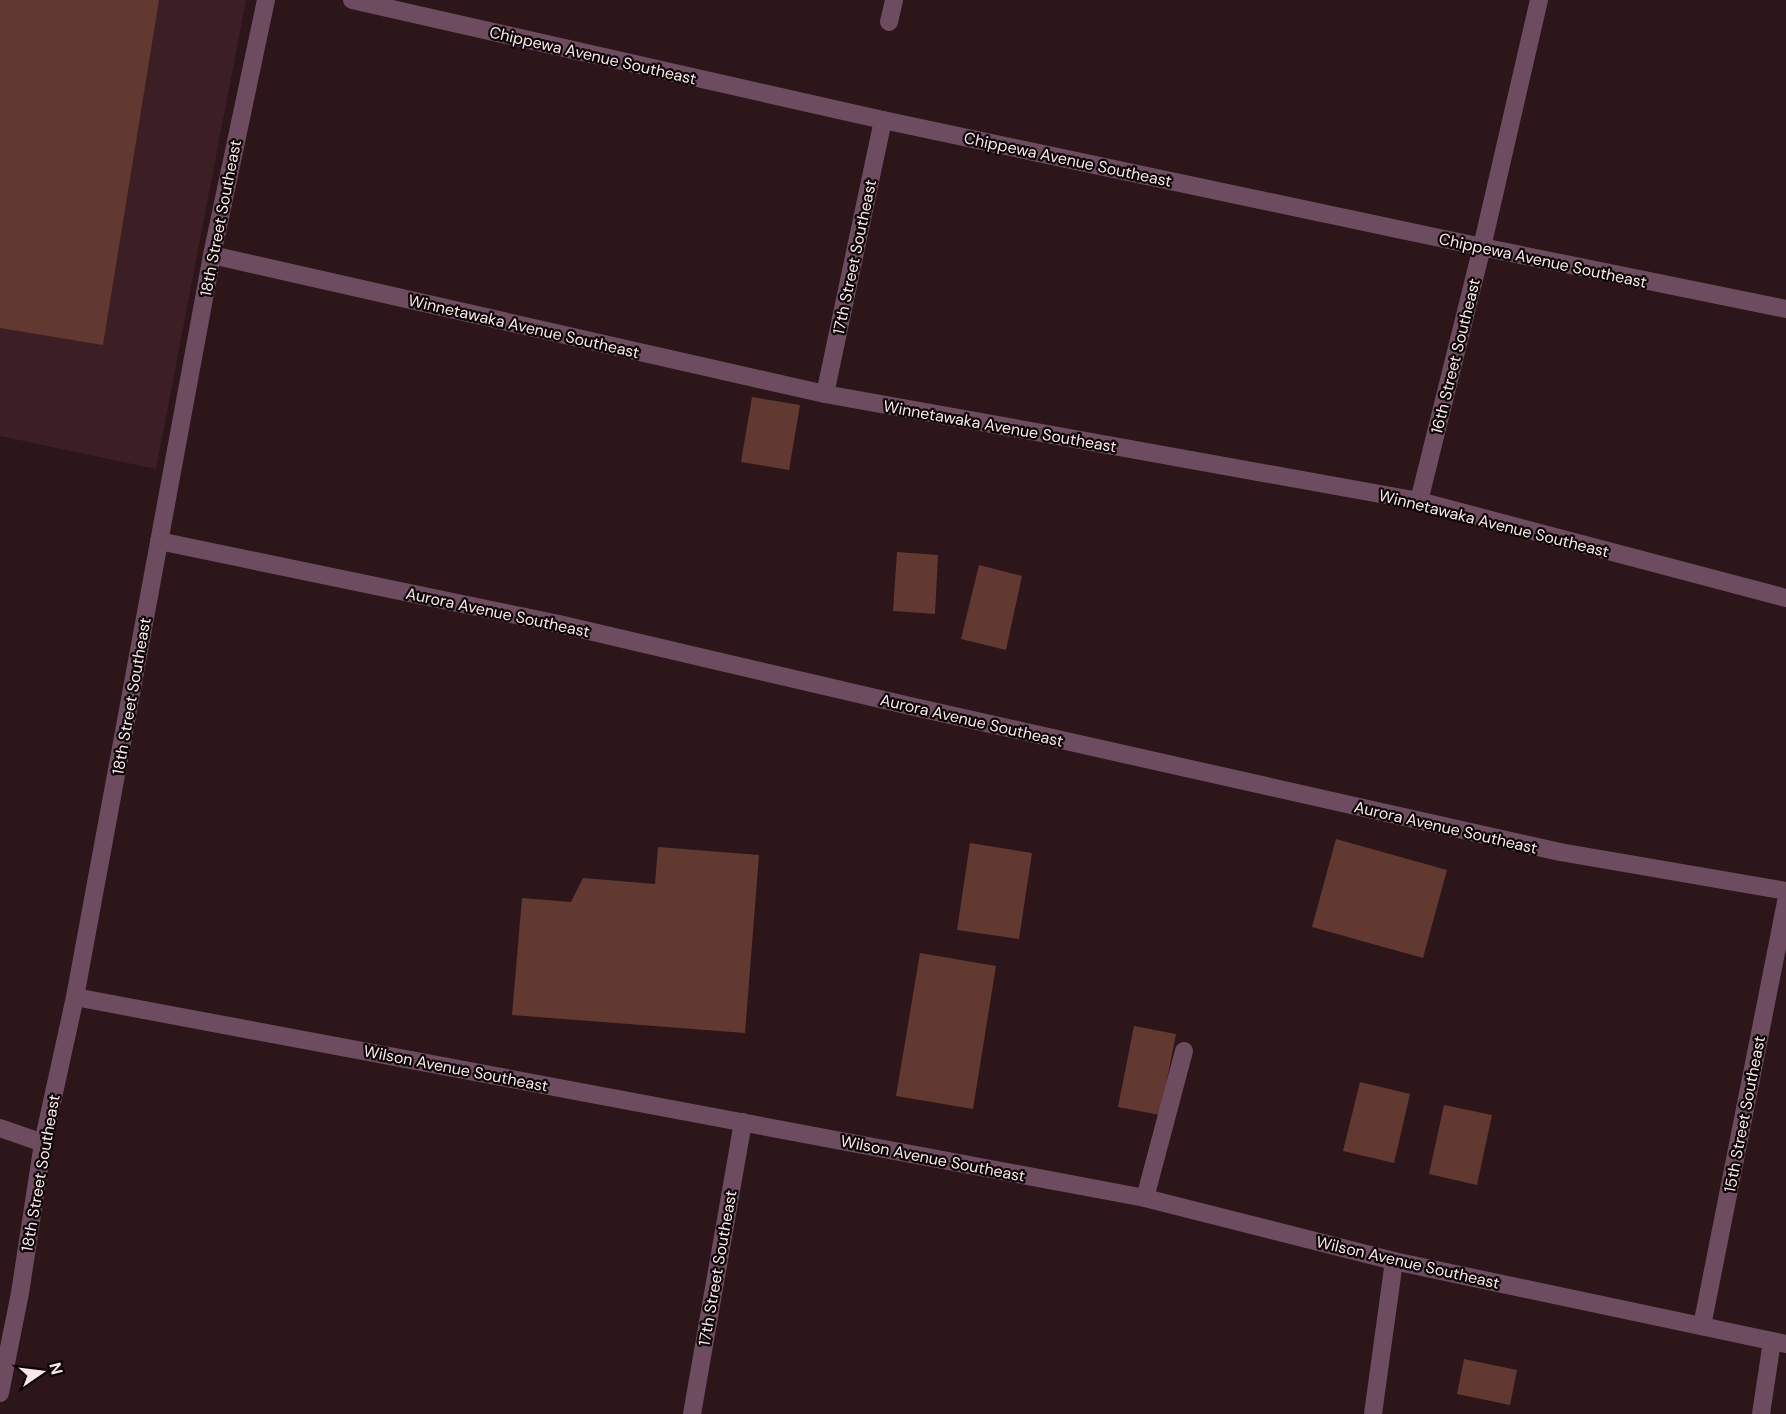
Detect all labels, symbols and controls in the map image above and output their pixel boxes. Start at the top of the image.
street label: Chippewa Avenue Southeast [487,21,699,90]
street label: Chippewa Avenue Southeast [962,127,1174,192]
street label: 18th Street Southeast [195,138,246,298]
street label: 17th Street Southeast [828,178,881,337]
street label: Chippewa Avenue Southeast [1437,228,1649,293]
street label: 16th Street Southeast [1426,276,1485,436]
street label: Winnetawaka Avenue Southeast [406,290,642,363]
street label: Winnetawaka Avenue Southeast [882,396,1118,457]
street label: Winnetawaka Avenue Southeast [1377,485,1611,562]
street label: Aurora Avenue Southeast [404,583,592,642]
street label: 18th Street Southeast [107,616,156,776]
street label: Aurora Avenue Southeast [878,689,1066,752]
street label: Aurora Avenue Southeast [1352,796,1540,859]
street label: 15th Street Southeast [1719,1034,1770,1194]
street label: Wilson Avenue Southeast [362,1040,550,1097]
street label: 18th Street Southeast [16,1093,65,1253]
street label: Wilson Avenue Southeast [839,1130,1027,1187]
street label: 17th Street Southeast [693,1188,742,1348]
street label: Wilson Avenue Southeast [1314,1231,1502,1294]
north arrow [12,1342,72,1402]
text: N [44,1360,68,1377]

